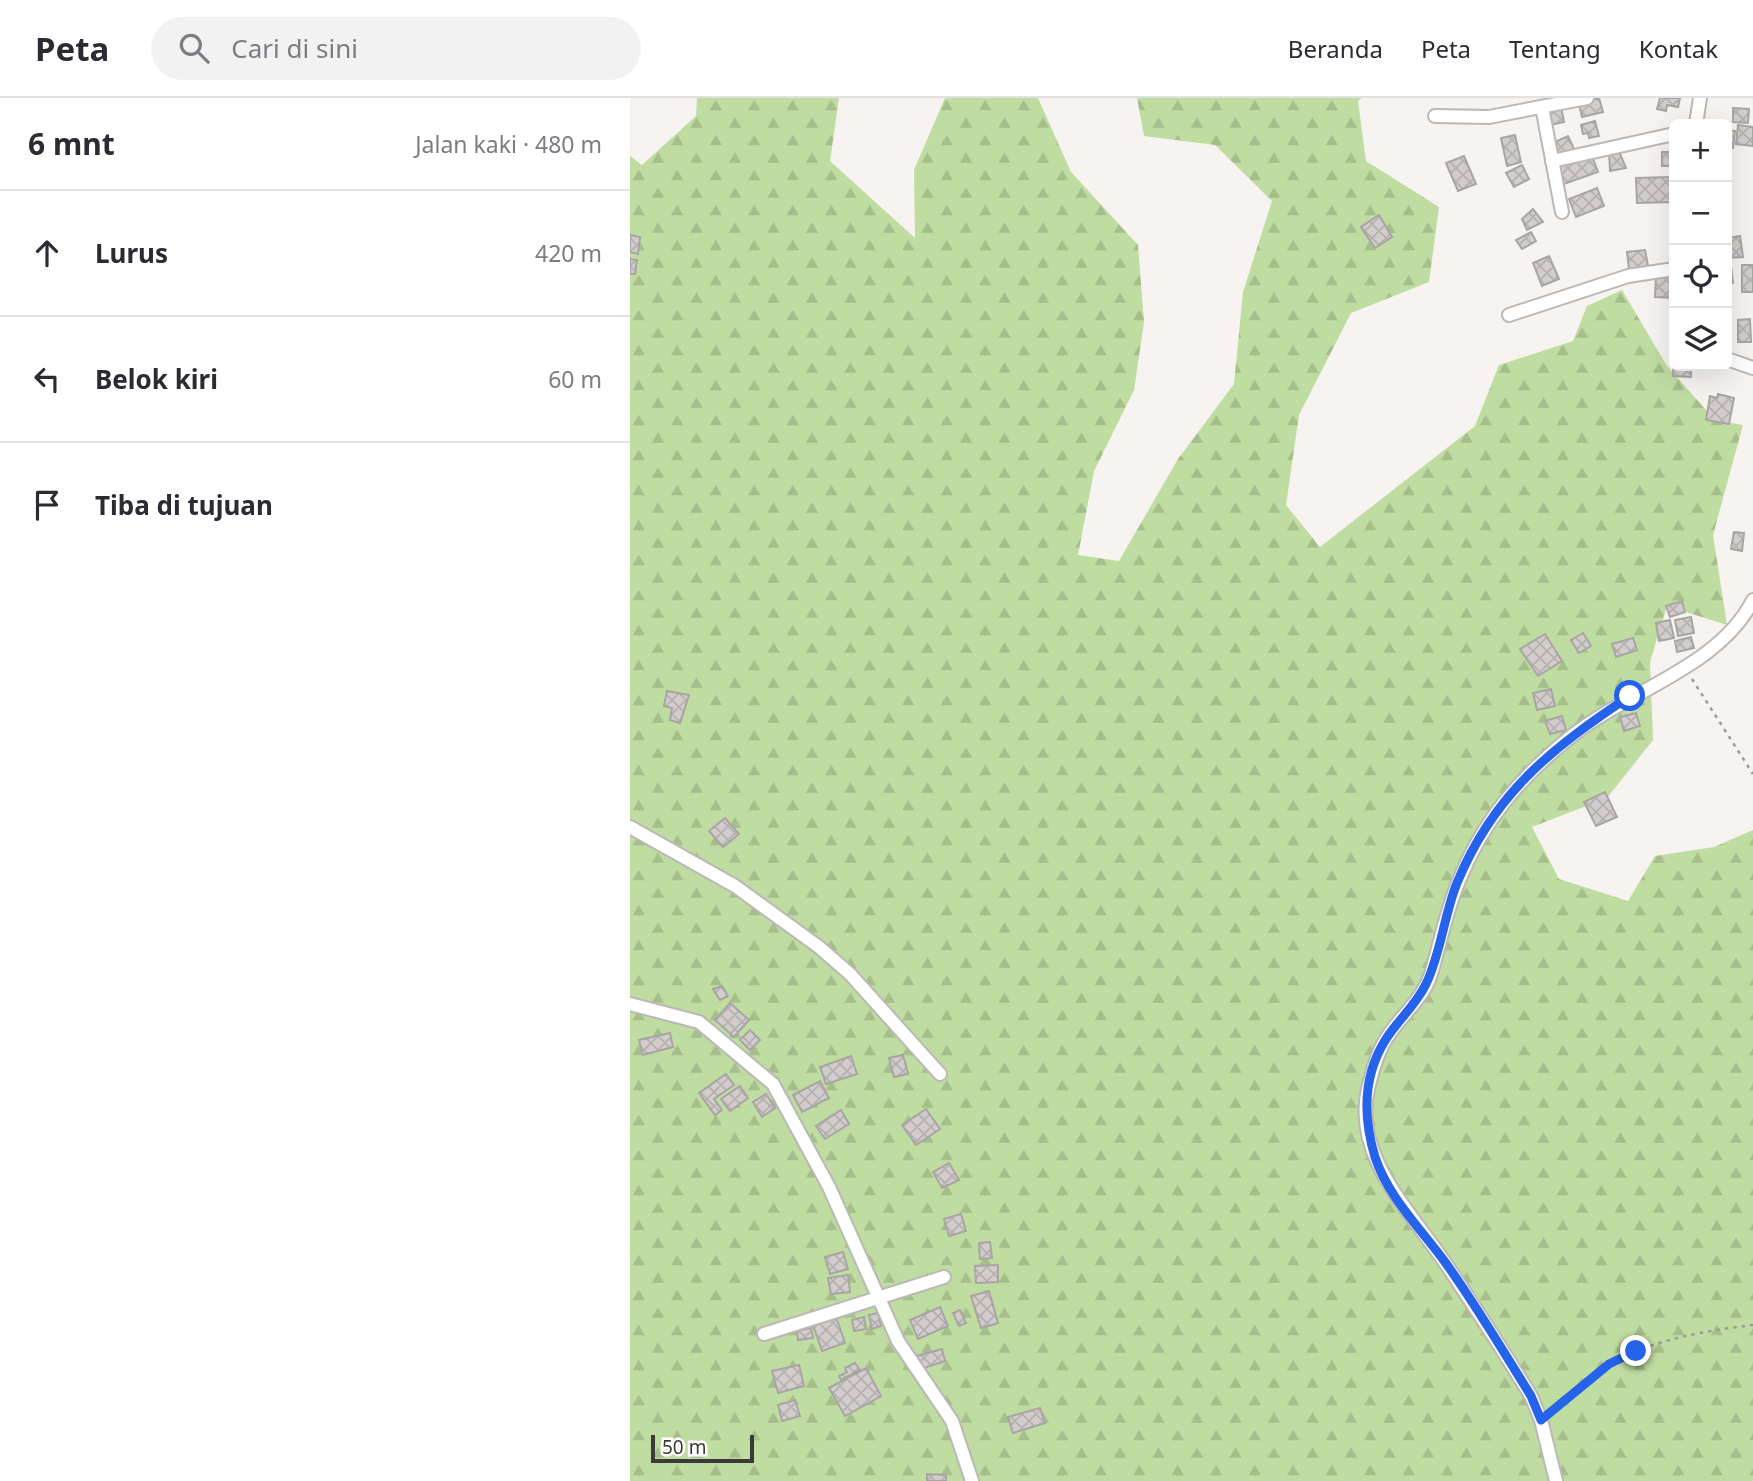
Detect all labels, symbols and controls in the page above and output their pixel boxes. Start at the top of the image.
search box [151,17,641,80]
text: Peta [35,26,109,71]
icon: search [175,29,213,67]
text: Cari di sini [231,30,358,66]
text: Beranda [1288,32,1383,65]
text: Peta [1421,32,1471,65]
text: Tentang [1509,32,1601,65]
text: Kontak [1639,32,1718,65]
map controls [1669,119,1732,371]
button: + [1669,119,1732,182]
text: 6 mnt [28,123,115,164]
text: Jalan kaki · 480 m [415,128,602,160]
button: − [1669,182,1732,245]
icon: ahead [28,234,66,272]
text: Lurus [95,235,168,271]
text: 420 m [535,237,602,269]
button: locate [1669,245,1732,308]
button: layers [1669,308,1732,371]
icon: left [28,360,66,398]
text: Belok kiri [95,361,218,397]
text: 60 m [548,363,602,395]
icon: arrive [28,486,66,524]
text: Tiba di tujuan [95,487,273,523]
route start [1614,680,1645,711]
route end [1620,1335,1651,1366]
scale bar [651,1432,754,1464]
text: 50 m [662,1434,706,1460]

